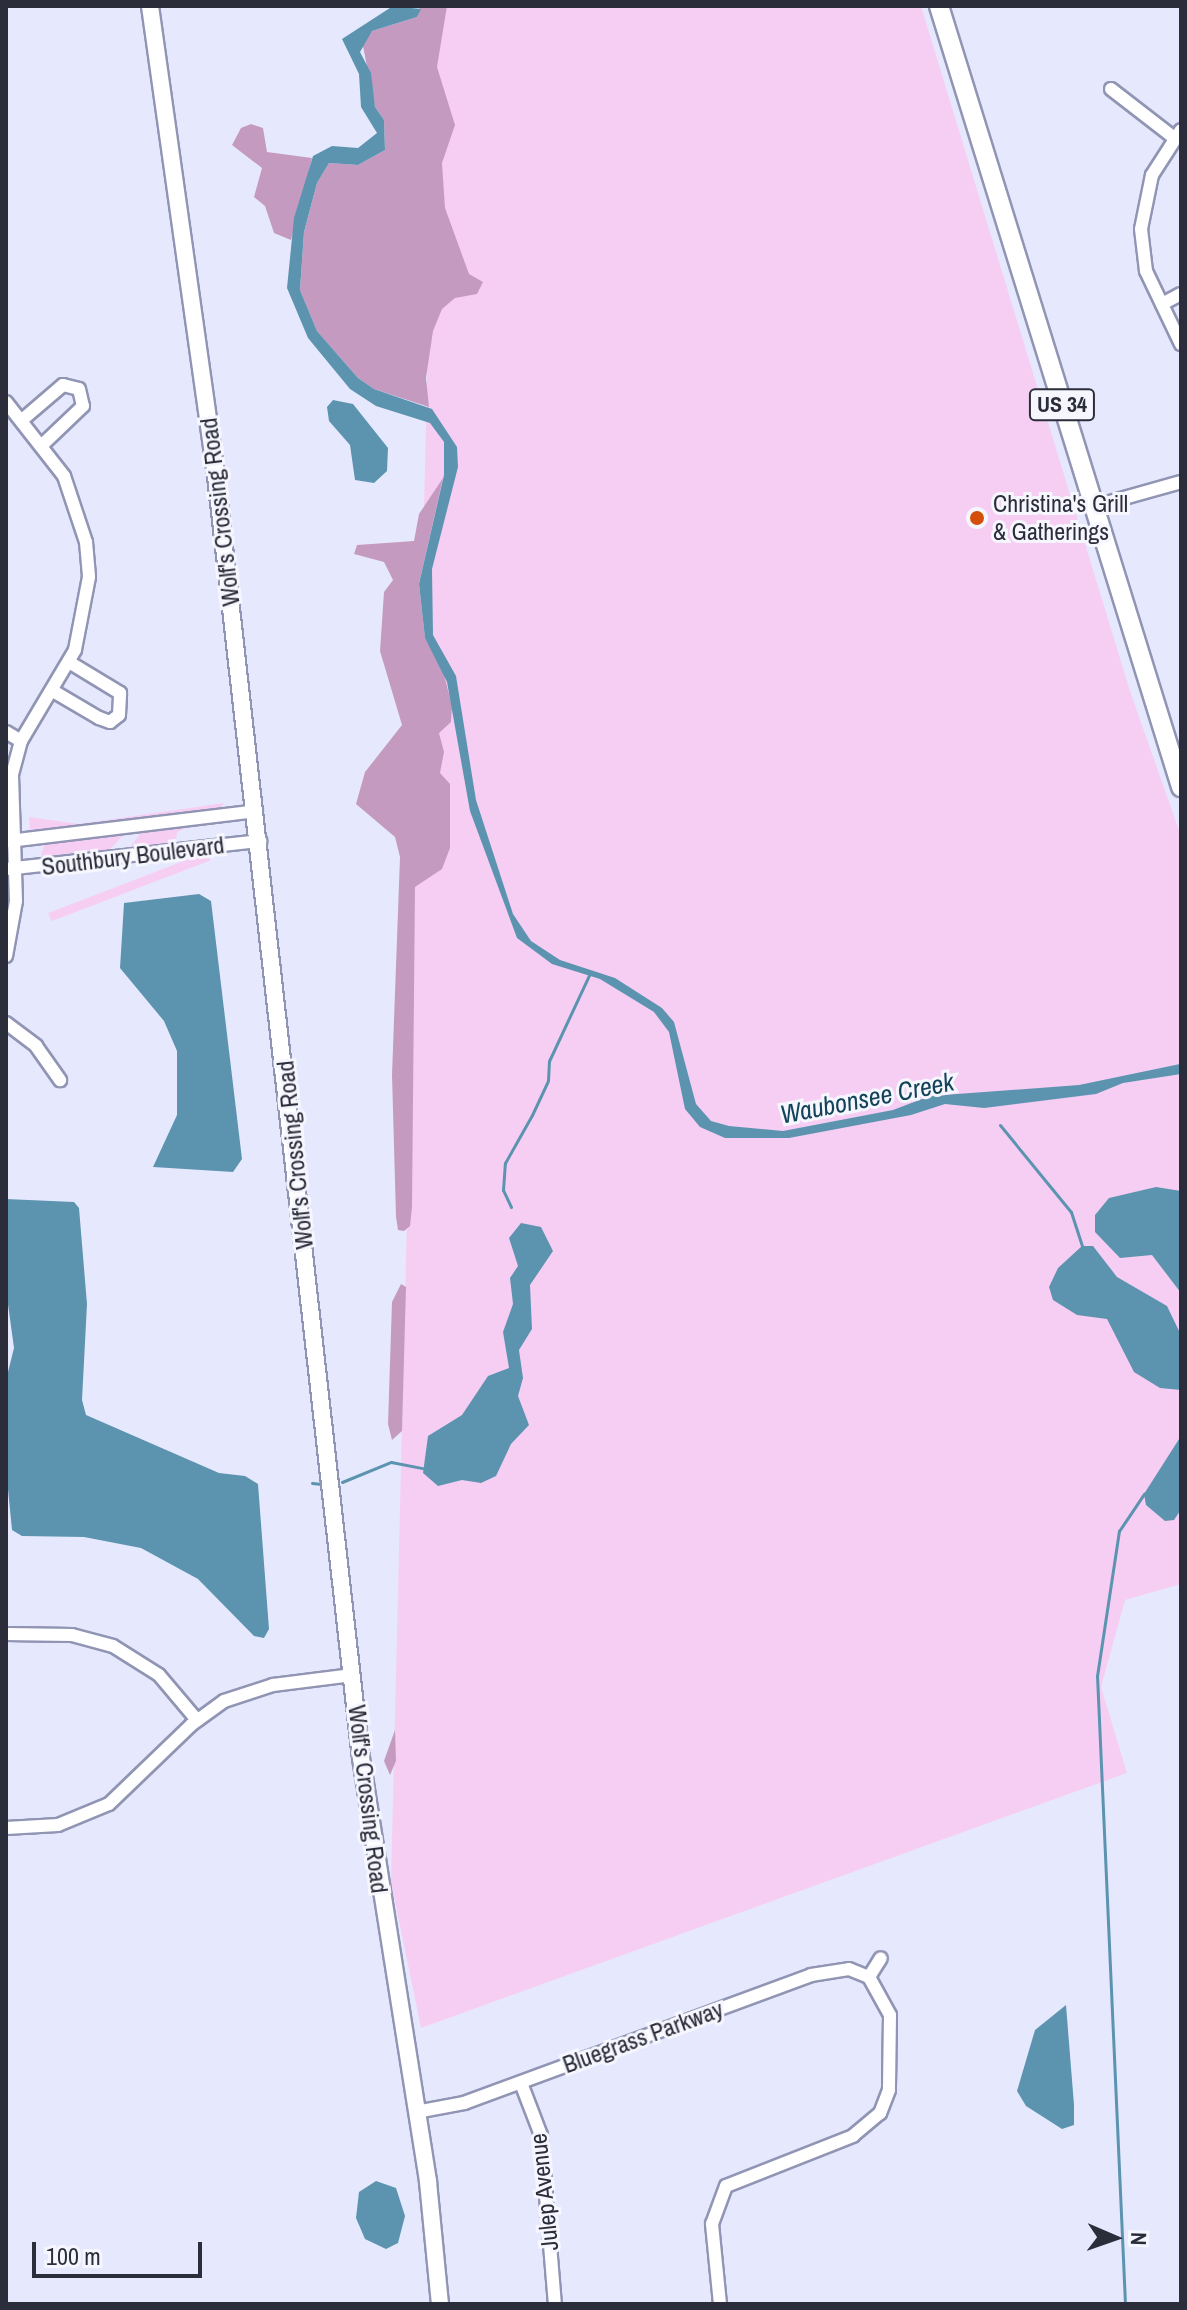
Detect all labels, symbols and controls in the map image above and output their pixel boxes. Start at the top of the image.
road number: US 34 [1028,387,1096,423]
street label: Wolf's Crossing Road [194,416,246,608]
place label: Christina's Grill & Gatherings [993,490,1128,546]
marker: Christina's Grill & Gatherings [968,509,986,527]
street label: Southbury Boulevard [40,831,226,881]
street label: Wolf's Crossing Road [271,1059,319,1251]
water label: Waubonsee Creek [778,1066,956,1130]
street label: Wolf's Crossing Road [342,1703,394,1895]
street label: Bluegrass Parkway [559,1995,727,2079]
street label: Julep Avenue [523,2131,565,2253]
north arrow [1075,2198,1155,2278]
scale bar [36,2226,206,2276]
text: N [1124,2232,1154,2246]
text: 100 m [46,2240,101,2272]

